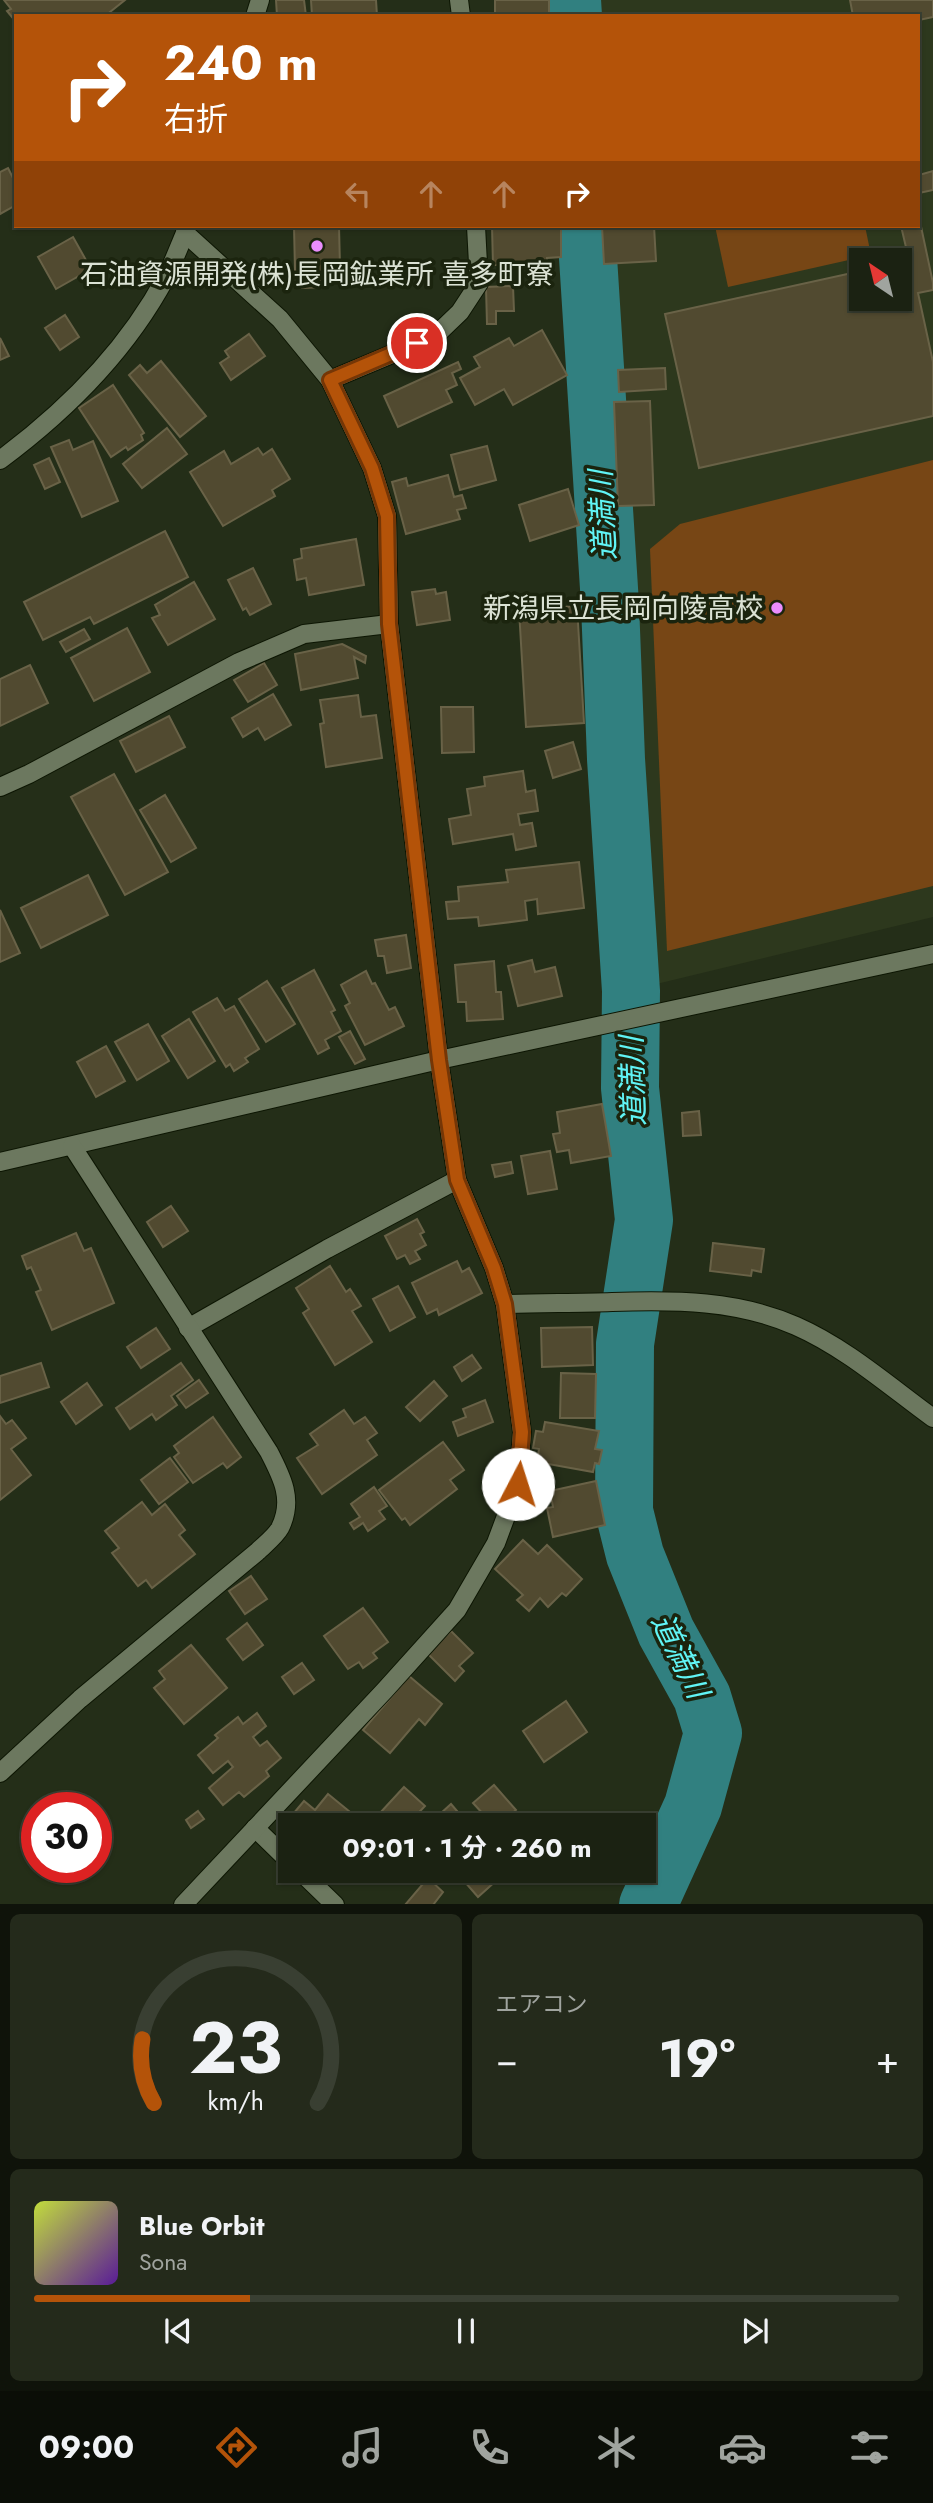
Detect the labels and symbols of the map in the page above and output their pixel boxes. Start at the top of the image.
marker: 石油資源開発(株)長岡鉱業所 喜多町寮 [309,238,325,254]
north arrow [849,248,912,312]
place label: 石油資源開発(株)長岡鉱業所 喜多町寮 [80,254,554,295]
pin [387,313,447,373]
water label: 道満川 [579,466,626,561]
place label: 新潟県立長岡向陵高校 [483,588,763,629]
marker: 新潟県立長岡向陵高校 [769,600,785,616]
water label: 道満川 [609,1032,656,1127]
position arrow [481,1447,555,1521]
water label: 道満川 [641,1606,721,1708]
speed limit sign: 30 [21,1792,112,1883]

